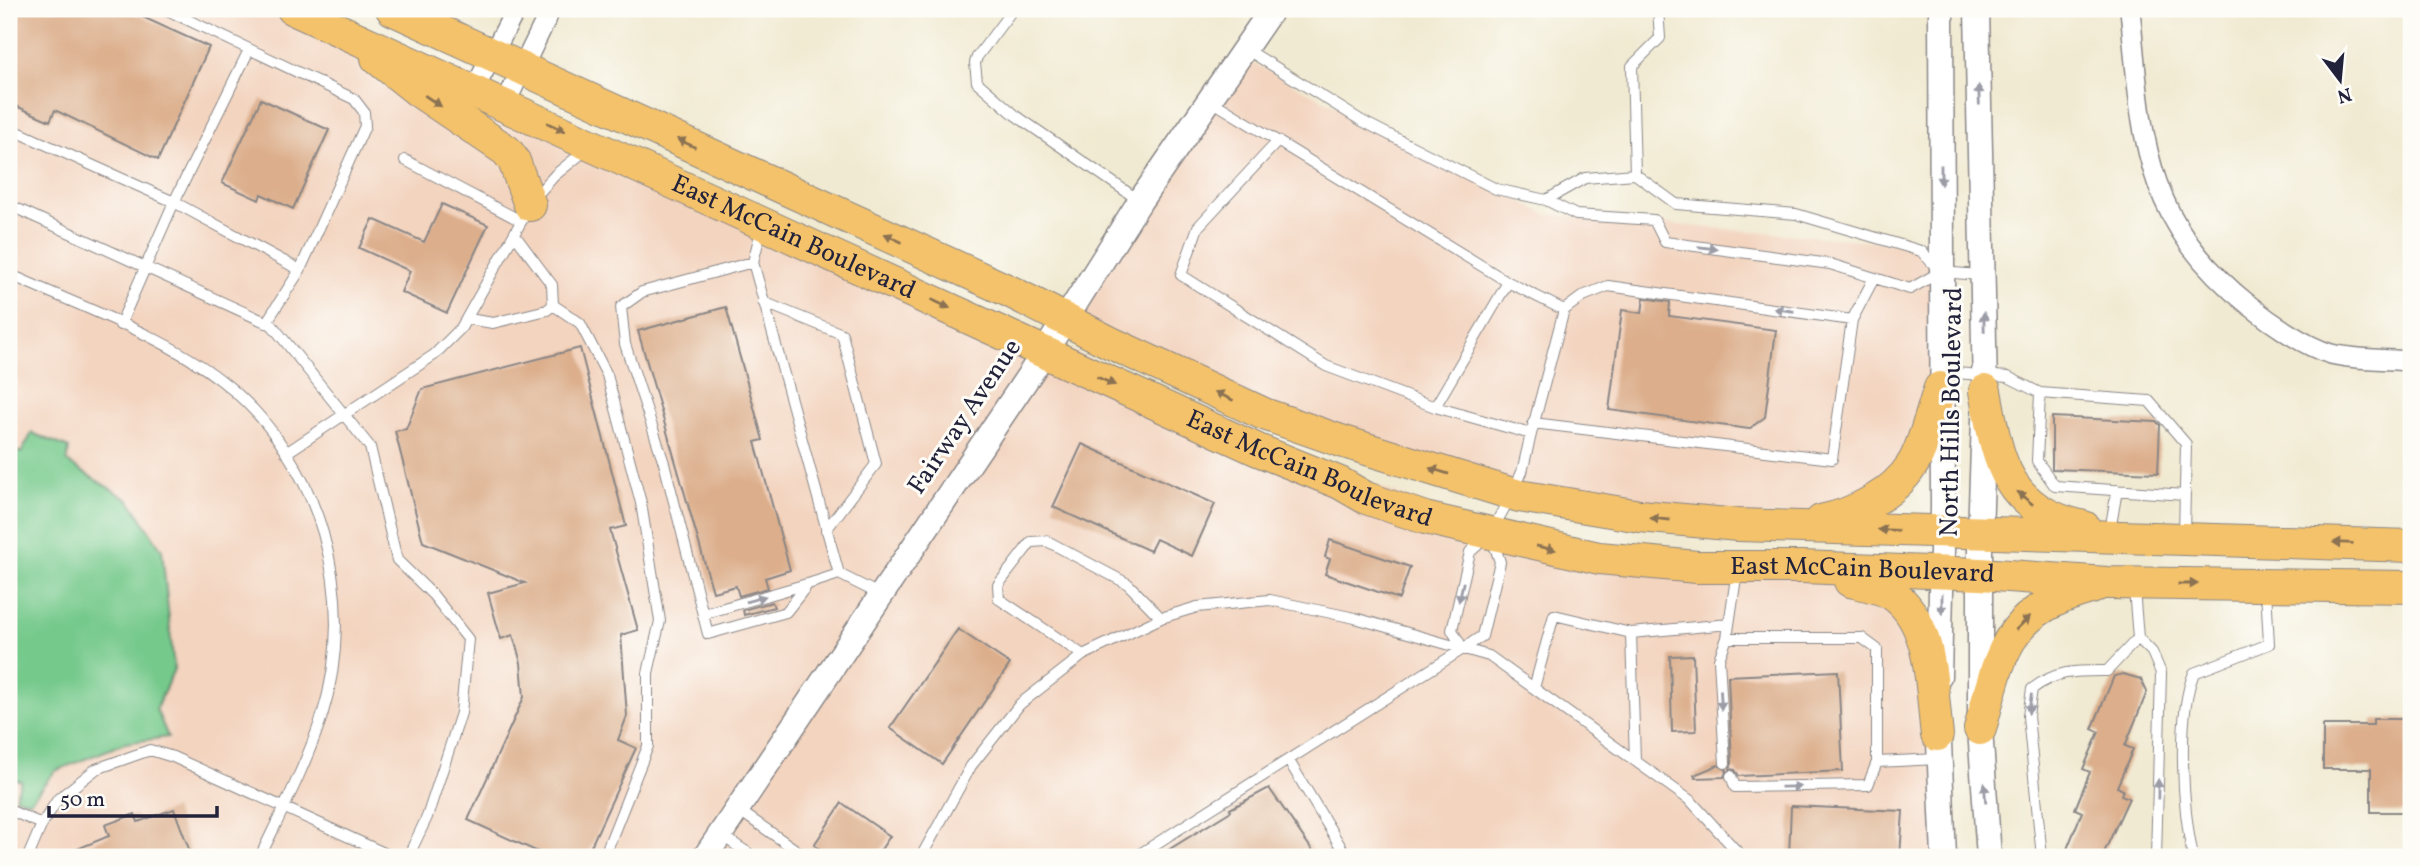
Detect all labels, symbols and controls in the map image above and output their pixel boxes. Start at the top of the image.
north arrow [2304,46,2374,116]
text: N [2334,80,2354,109]
one-way arrow [1973,84,1985,106]
one-way arrow [424,94,442,108]
one-way arrow [546,122,566,133]
one-way arrow [676,137,696,149]
one-way arrow [1935,164,1947,186]
street label: East McCain Boulevard [665,166,921,309]
one-way arrow [883,232,903,244]
one-way arrow [1697,242,1719,253]
street label: North Hills Boulevard [1932,287,1972,537]
one-way arrow [931,299,951,310]
one-way arrow [1773,305,1795,316]
one-way arrow [1978,311,1990,333]
street label: Fairway Avenue [900,332,1030,502]
one-way arrow [1096,375,1116,387]
one-way arrow [1214,390,1234,402]
street label: East McCain Boulevard [1180,401,1437,537]
one-way arrow [1428,465,1449,476]
one-way arrow [2017,491,2034,506]
one-way arrow [1649,513,1671,524]
one-way arrow [1876,525,1898,536]
one-way arrow [2332,538,2354,549]
one-way arrow [1535,542,1557,553]
street label: East McCain Boulevard [1730,549,1996,593]
one-way arrow [2177,578,2199,590]
one-way arrow [1455,581,1466,603]
one-way arrow [1936,593,1948,615]
one-way arrow [745,594,766,604]
one-way arrow [2015,614,2032,631]
one-way arrow [1716,689,1727,711]
one-way arrow [2024,693,2035,715]
scale bar [49,775,217,819]
one-way arrow [2152,778,2164,800]
one-way arrow [1781,781,1803,792]
one-way arrow [1979,782,1990,804]
text: 50 m [60,786,105,815]

